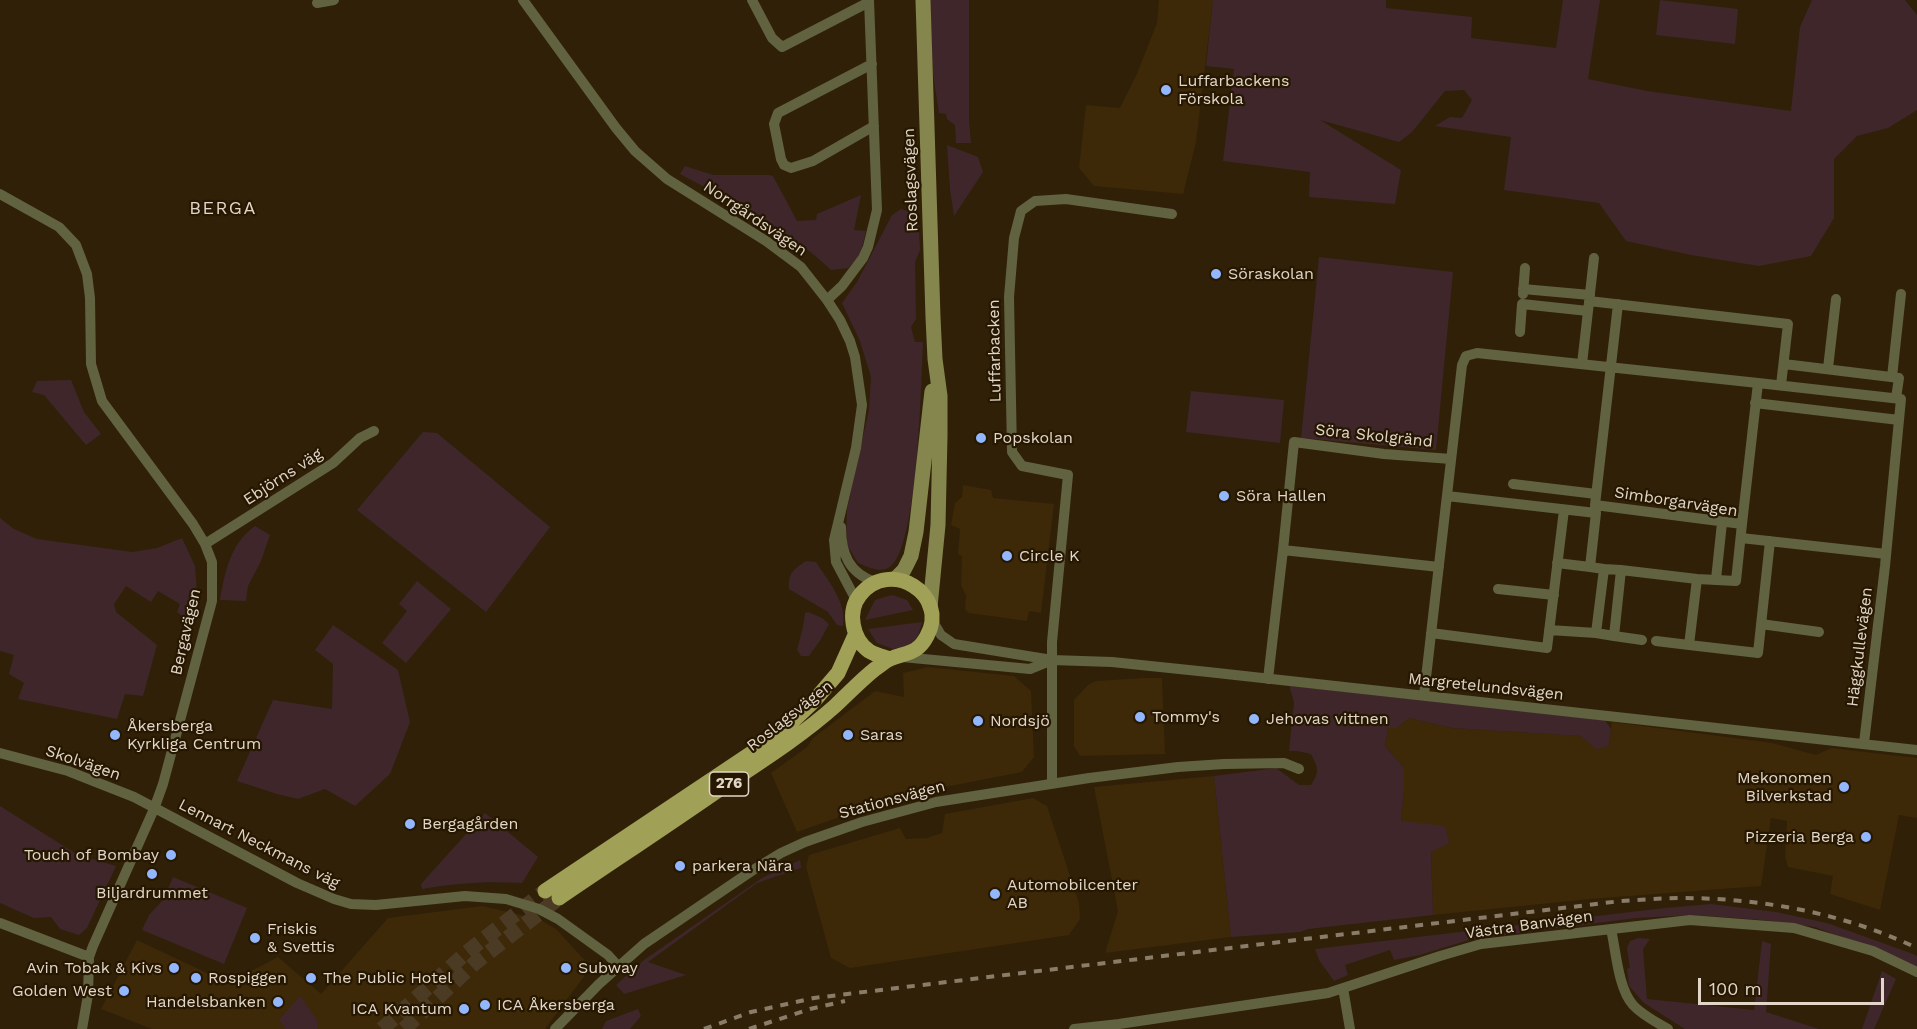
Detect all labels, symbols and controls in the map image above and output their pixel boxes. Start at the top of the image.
place label: Luffarbackens Förskola [1178,71,1289,109]
marker: Luffarbackens Förskola [1159,83,1173,97]
street label: Roslagsvägen [900,128,922,232]
street label: Norrgårdsvägen [700,177,810,261]
district label: BERGA [189,198,257,220]
place label: Söraskolan [1228,264,1314,284]
marker: Söraskolan [1209,267,1223,281]
street label: Luffarbacken [985,299,1005,403]
street label: Söra Skolgränd [1314,420,1434,452]
place label: Popskolan [993,428,1073,448]
marker: Popskolan [974,431,988,445]
street label: Ebjörns väg [240,444,326,510]
street label: Simborgarvägen [1613,483,1739,521]
place label: Söra Hallen [1236,486,1326,506]
marker: Söra Hallen [1217,489,1231,503]
place label: Circle K [1019,546,1080,566]
marker: Circle K [1000,549,1014,563]
street label: Häggkullevägen [1843,586,1877,708]
street label: Bergavägen [167,587,205,677]
street label: Margretelundsvägen [1407,669,1565,705]
street label: Roslagsvägen [743,676,837,756]
place label: Tommy's [1152,707,1220,727]
place label: Jehovas vittnen [1266,709,1389,729]
marker: Tommy's [1133,710,1147,724]
place label: Nordsjö [990,711,1050,731]
marker: Jehovas vittnen [1247,712,1261,726]
marker: Nordsjö [971,714,985,728]
place label: Åkersberga Kyrkliga Centrum [127,716,261,754]
place label: Saras [860,725,903,745]
marker: Åkersberga Kyrkliga Centrum [108,728,122,742]
marker: Saras [841,728,855,742]
street label: Skolvägen [43,741,123,785]
place label: Mekonomen Bilverkstad [1737,768,1832,806]
road number: 276 [710,772,748,796]
street label: Stationsvägen [837,777,947,823]
marker: Mekonomen Bilverkstad [1837,780,1851,794]
street label: Lennart Neckmans väg [175,795,343,893]
place label: Bergagården [422,814,518,834]
marker: Bergagården [403,817,417,831]
place label: Pizzeria Berga [1745,827,1854,847]
marker: Pizzeria Berga [1859,830,1873,844]
place label: Touch of Bombay [24,845,159,865]
marker: Touch of Bombay [164,848,178,862]
place label: parkera Nära [692,856,793,876]
marker: parkera Nära [673,859,687,873]
marker: Biljardrummet [145,867,159,881]
place label: Automobilcenter AB [1007,875,1138,913]
place label: Biljardrummet [96,883,208,903]
marker: Automobilcenter AB [988,887,1002,901]
street label: Västra Banvägen [1464,907,1594,943]
place label: Friskis & Svettis [267,919,335,957]
marker: Friskis & Svettis [248,931,262,945]
place label: Avin Tobak & Kivs [26,958,162,978]
place label: Subway [578,958,638,978]
marker: Avin Tobak & Kivs [167,961,181,975]
marker: Subway [559,961,573,975]
scale bar [1701,966,1887,1004]
place label: Rospiggen [208,968,287,988]
place label: The Public Hotel [323,968,452,988]
marker: Rospiggen [189,971,203,985]
marker: The Public Hotel [304,971,318,985]
text: 100 m [1709,978,1762,999]
place label: Golden West [12,981,112,1001]
marker: Golden West [117,984,131,998]
place label: Handelsbanken [146,992,266,1012]
marker: Handelsbanken [271,995,285,1009]
place label: ICA Åkersberga [497,995,615,1015]
marker: ICA Åkersberga [478,998,492,1012]
place label: ICA Kvantum [352,999,452,1019]
marker: ICA Kvantum [457,1002,471,1016]

